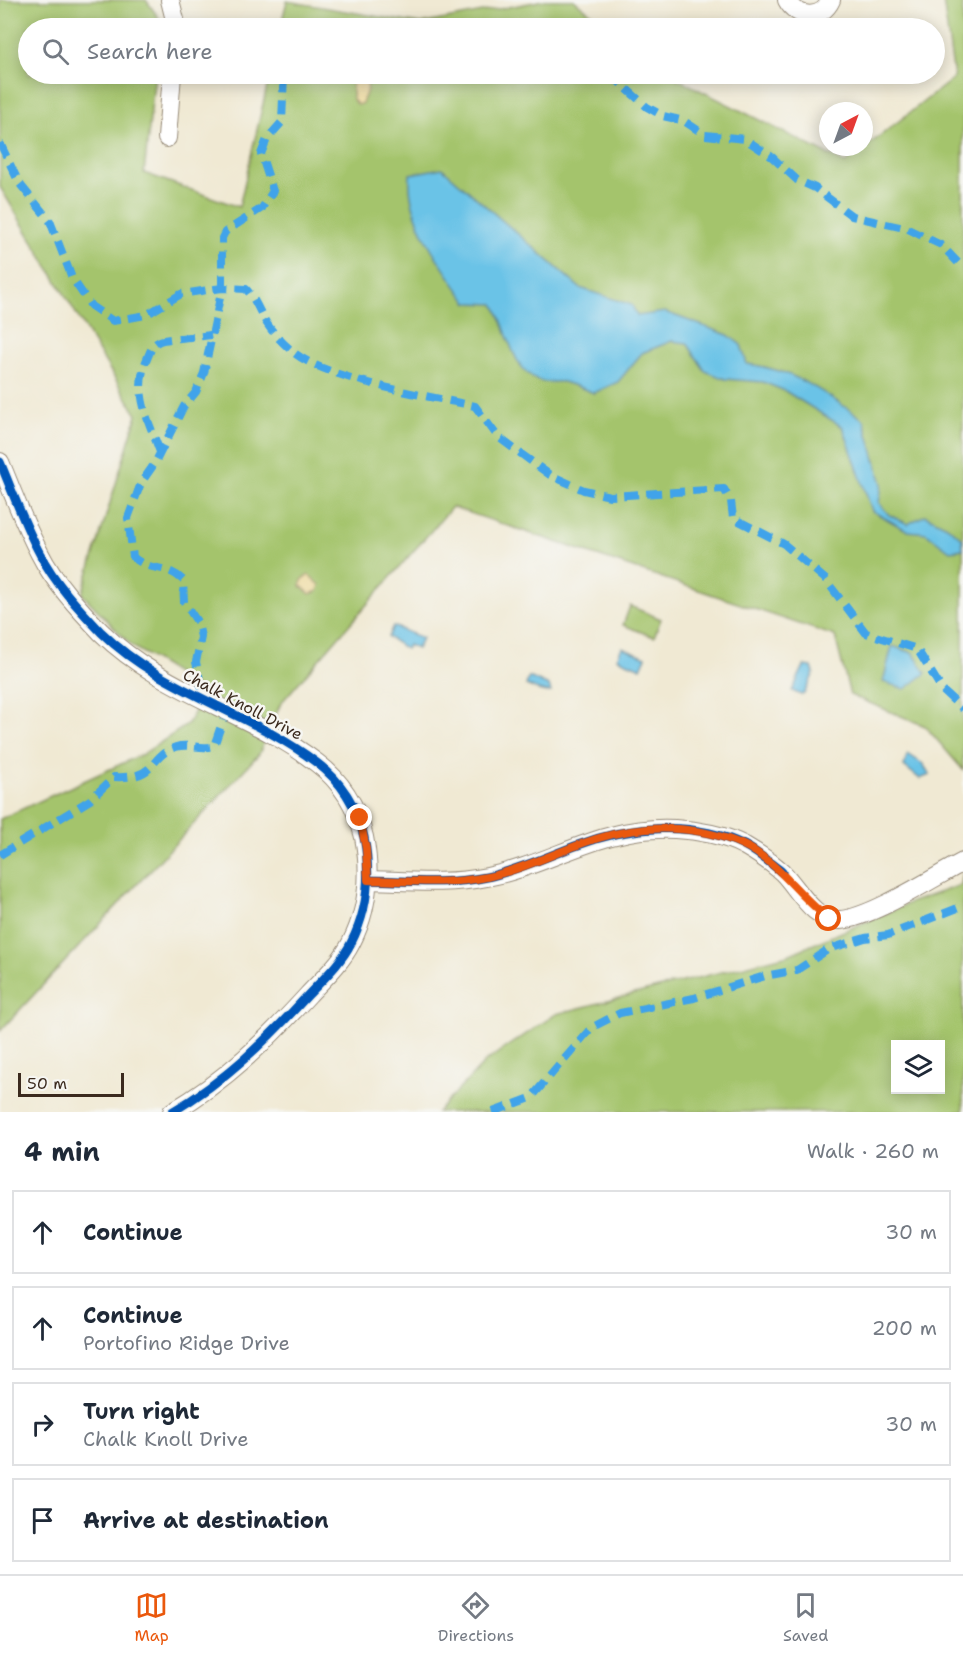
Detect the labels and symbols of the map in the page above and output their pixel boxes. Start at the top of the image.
north arrow [819,102,873,156]
street label: Chalk Knoll Drive [179,664,306,745]
route end [346,804,372,830]
route start [815,905,841,931]
scale bar [18,1070,124,1098]

